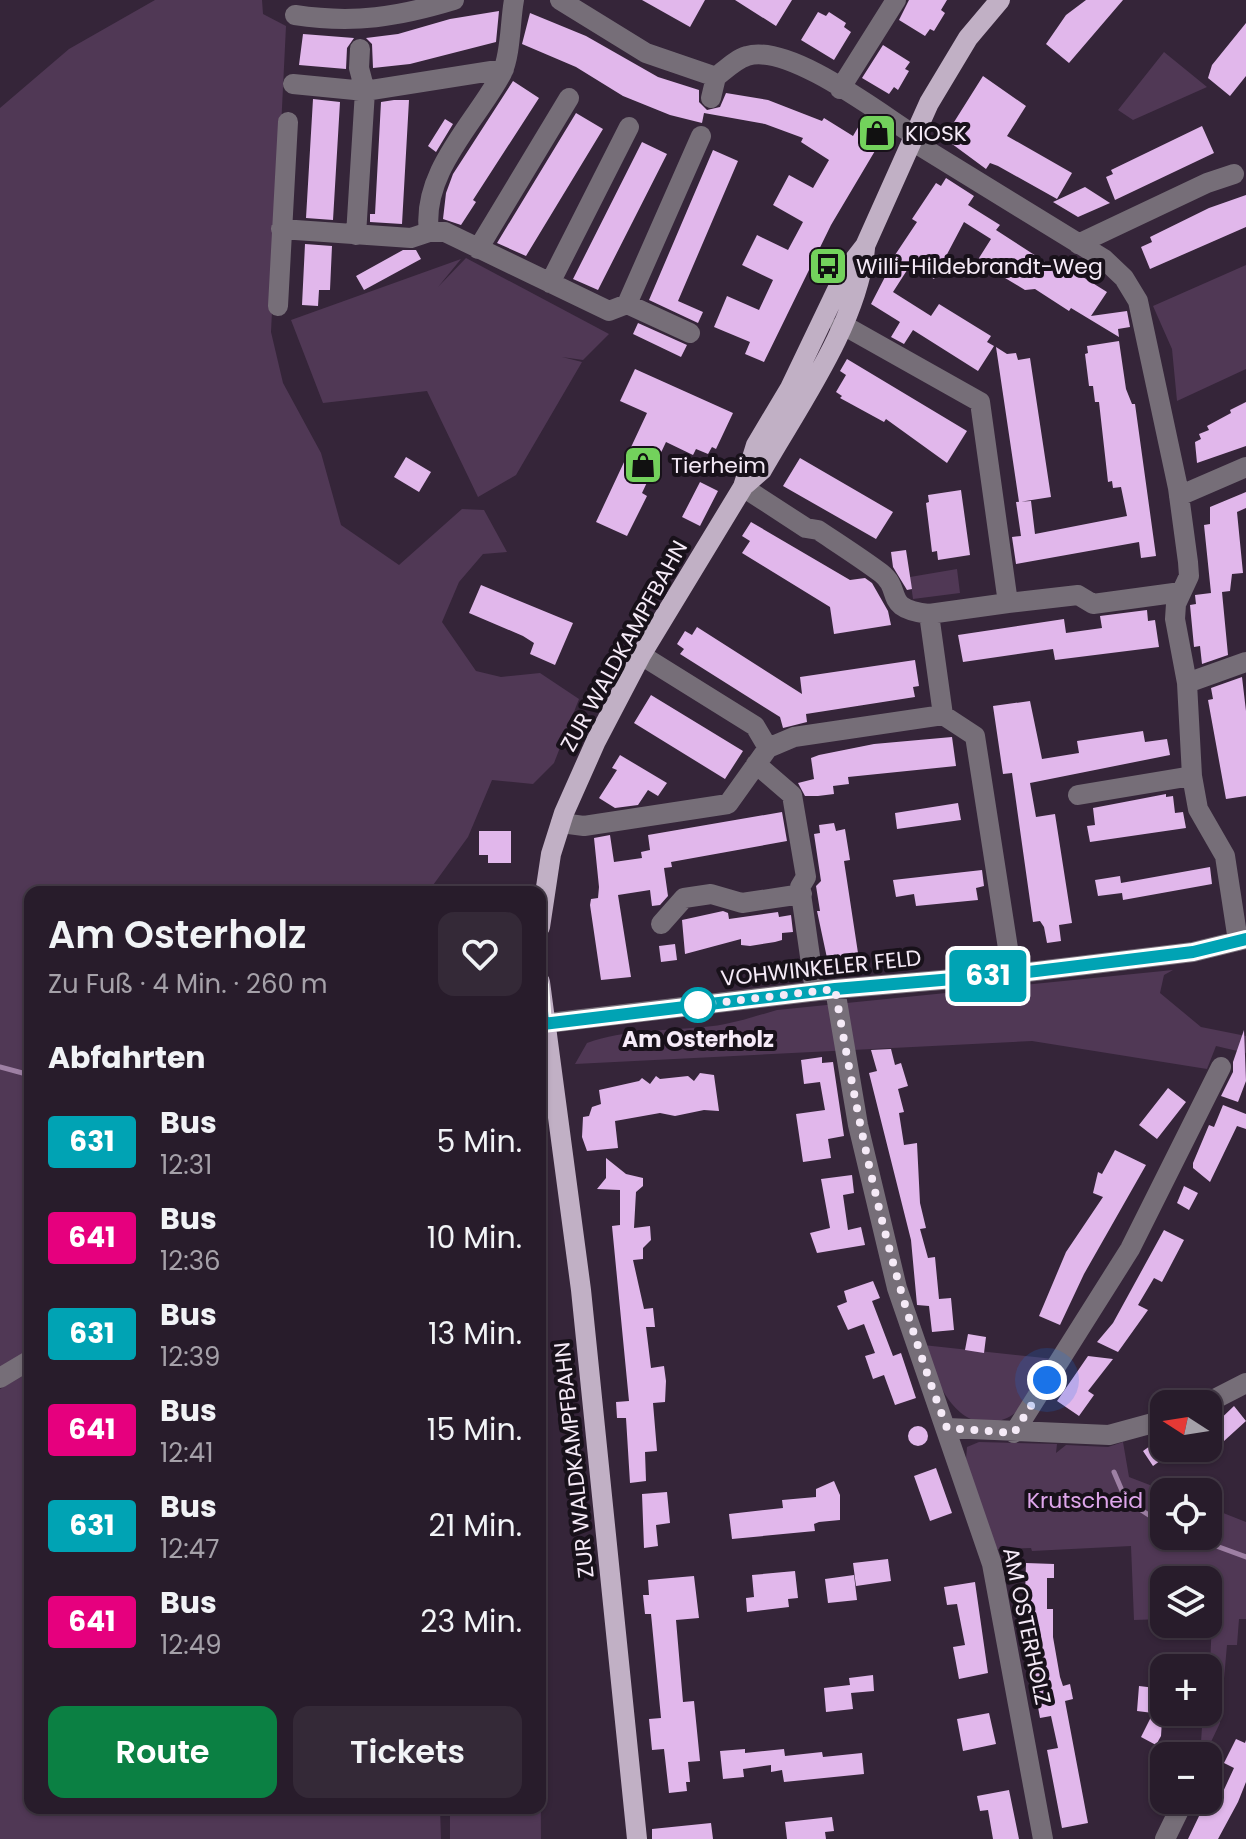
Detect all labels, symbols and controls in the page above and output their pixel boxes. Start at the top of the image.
shop icon: KIOSK [856,112,898,154]
place label: KIOSK [905,118,967,149]
bus stop icon: Willi-Hildebrandt-Weg [807,245,849,287]
place label: Willi-Hildebrandt-Weg [856,251,1103,282]
shop icon: Tierheim [622,444,664,486]
place label: Tierheim [671,450,766,481]
street label: ZUR WALDKAMPFBAHN [553,535,695,757]
text: Am Osterholz [48,908,306,961]
button: heart [438,912,522,996]
street label: VOHWINKELER FELD [719,942,923,994]
line badge: 631 [942,950,1034,1002]
text: 631 [965,956,1011,995]
text: Zu Fuß · 4 Min. · 260 m [48,966,328,1002]
marker: Am Osterholz [681,988,715,1022]
place label: Am Osterholz [622,1024,774,1055]
text: Abfahrten [48,1036,206,1079]
text: Bus [160,1101,217,1144]
text: 5 Min. [436,1120,522,1163]
text: 631 [69,1122,115,1161]
text: 12:31 [160,1147,212,1183]
text: Bus [160,1197,217,1240]
text: 10 Min. [427,1216,522,1259]
text: 641 [68,1218,116,1257]
text: 12:36 [160,1243,221,1279]
text: Bus [160,1293,217,1336]
text: 13 Min. [428,1312,522,1355]
text: 631 [69,1314,115,1353]
text: 12:39 [160,1339,221,1375]
street label: ZUR WALDKAMPFBAHN [546,1340,602,1580]
your location [1027,1360,1067,1400]
text: Bus [160,1389,217,1432]
north arrow [1150,1390,1222,1462]
map controls [1150,1390,1222,1814]
text: 15 Min. [427,1408,522,1451]
text: 641 [68,1410,116,1449]
text: 12:41 [160,1435,213,1471]
button: locate [1150,1478,1222,1550]
text: Bus [160,1485,217,1528]
park label: Krutscheid [1027,1485,1143,1516]
text: 21 Min. [428,1504,522,1547]
text: 631 [69,1506,115,1545]
text: 12:47 [160,1531,219,1567]
street label: AM OSTERHOLZ [995,1544,1059,1708]
button: layers [1150,1566,1222,1638]
text: Bus [160,1581,217,1624]
text: 23 Min. [420,1600,522,1643]
text: 641 [68,1602,116,1641]
text: 12:49 [160,1627,222,1663]
button: + [1150,1654,1222,1726]
button: Route [48,1706,277,1798]
button: Tickets [293,1706,522,1798]
button: − [1150,1742,1222,1814]

